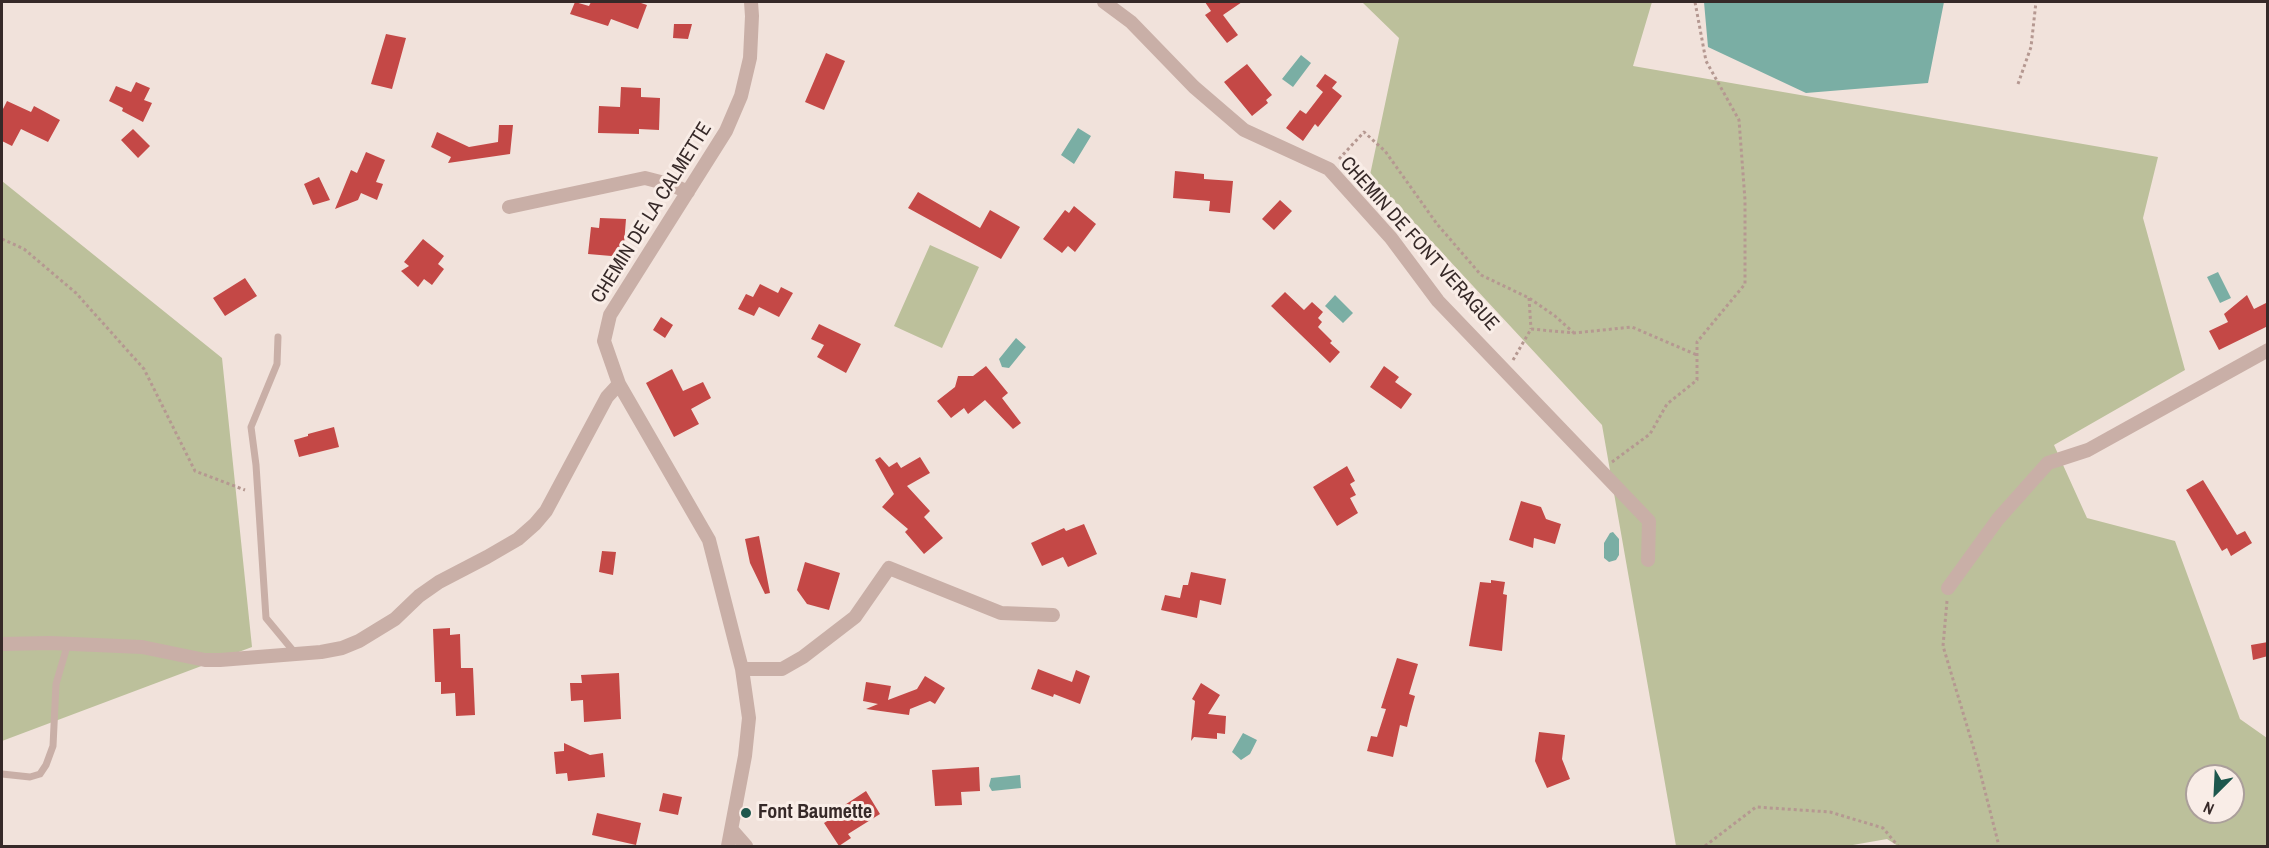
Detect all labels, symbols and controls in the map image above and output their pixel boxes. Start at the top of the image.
street label: CHEMIN DE LA CALMETTE [587,118,717,308]
street label: CHEMIN DE FONT VERAGUE [1334,152,1504,336]
north arrow [2185,764,2245,824]
text: N [2200,797,2217,821]
place label: Font Baumette [758,801,872,825]
marker: Font Baumette [739,806,753,820]

